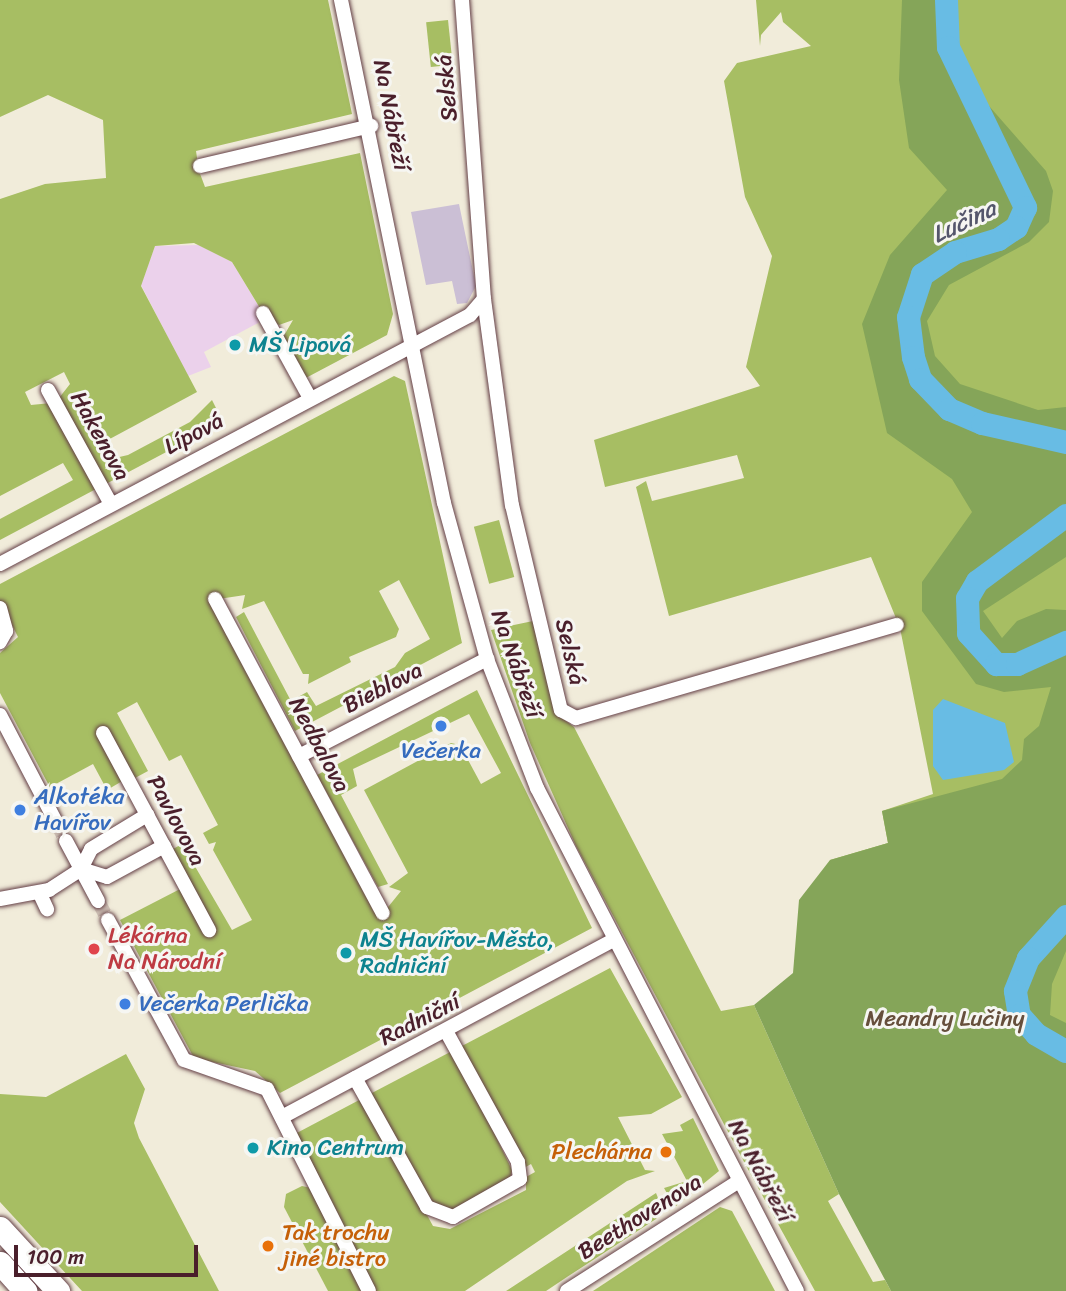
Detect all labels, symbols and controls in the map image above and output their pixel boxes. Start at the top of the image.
street label: Selská [430,53,464,123]
street label: Na Nábřeží [367,57,415,173]
water label: Lučina [927,194,1001,250]
place label: MŠ Lipová [249,331,351,359]
marker: MŠ Lipová [227,337,243,353]
street label: Hakenova [64,387,136,485]
street label: Lípová [160,407,228,461]
street label: Na Nábřeží [485,607,547,721]
street label: Selská [549,616,591,688]
street label: Bieblova [339,656,427,720]
street label: Nedbalova [282,693,356,797]
marker: Večerka [433,718,449,734]
place label: Večerka [401,737,481,765]
street label: Pavlovova [141,771,211,871]
place label: Alkotéka Havířov [34,783,124,837]
marker: Alkotéka Havířov [12,802,28,818]
place label: Lékárna Na Národní [108,922,221,976]
place label: MŠ Havířov-Město, Radniční [360,926,554,980]
marker: Lékárna Na Národní [86,941,102,957]
marker: MŠ Havířov-Město, Radniční [338,945,354,961]
street label: Radniční [375,988,465,1052]
place label: Večerka Perlička [139,990,308,1018]
marker: Večerka Perlička [117,996,133,1012]
park label: Meandry Lučiny [865,1005,1025,1033]
street label: Na Nábřeží [722,1115,798,1227]
place label: Kino Centrum [267,1134,405,1162]
place label: Plechárna [551,1138,652,1166]
marker: Kino Centrum [245,1140,261,1156]
marker: Plechárna [658,1144,674,1160]
street label: Beethovenova [573,1168,707,1266]
place label: Tak trochu jiné bistro [282,1219,389,1273]
scale bar [18,1232,201,1276]
text: 100 m [27,1238,84,1276]
marker: Tak trochu jiné bistro [260,1238,276,1254]

